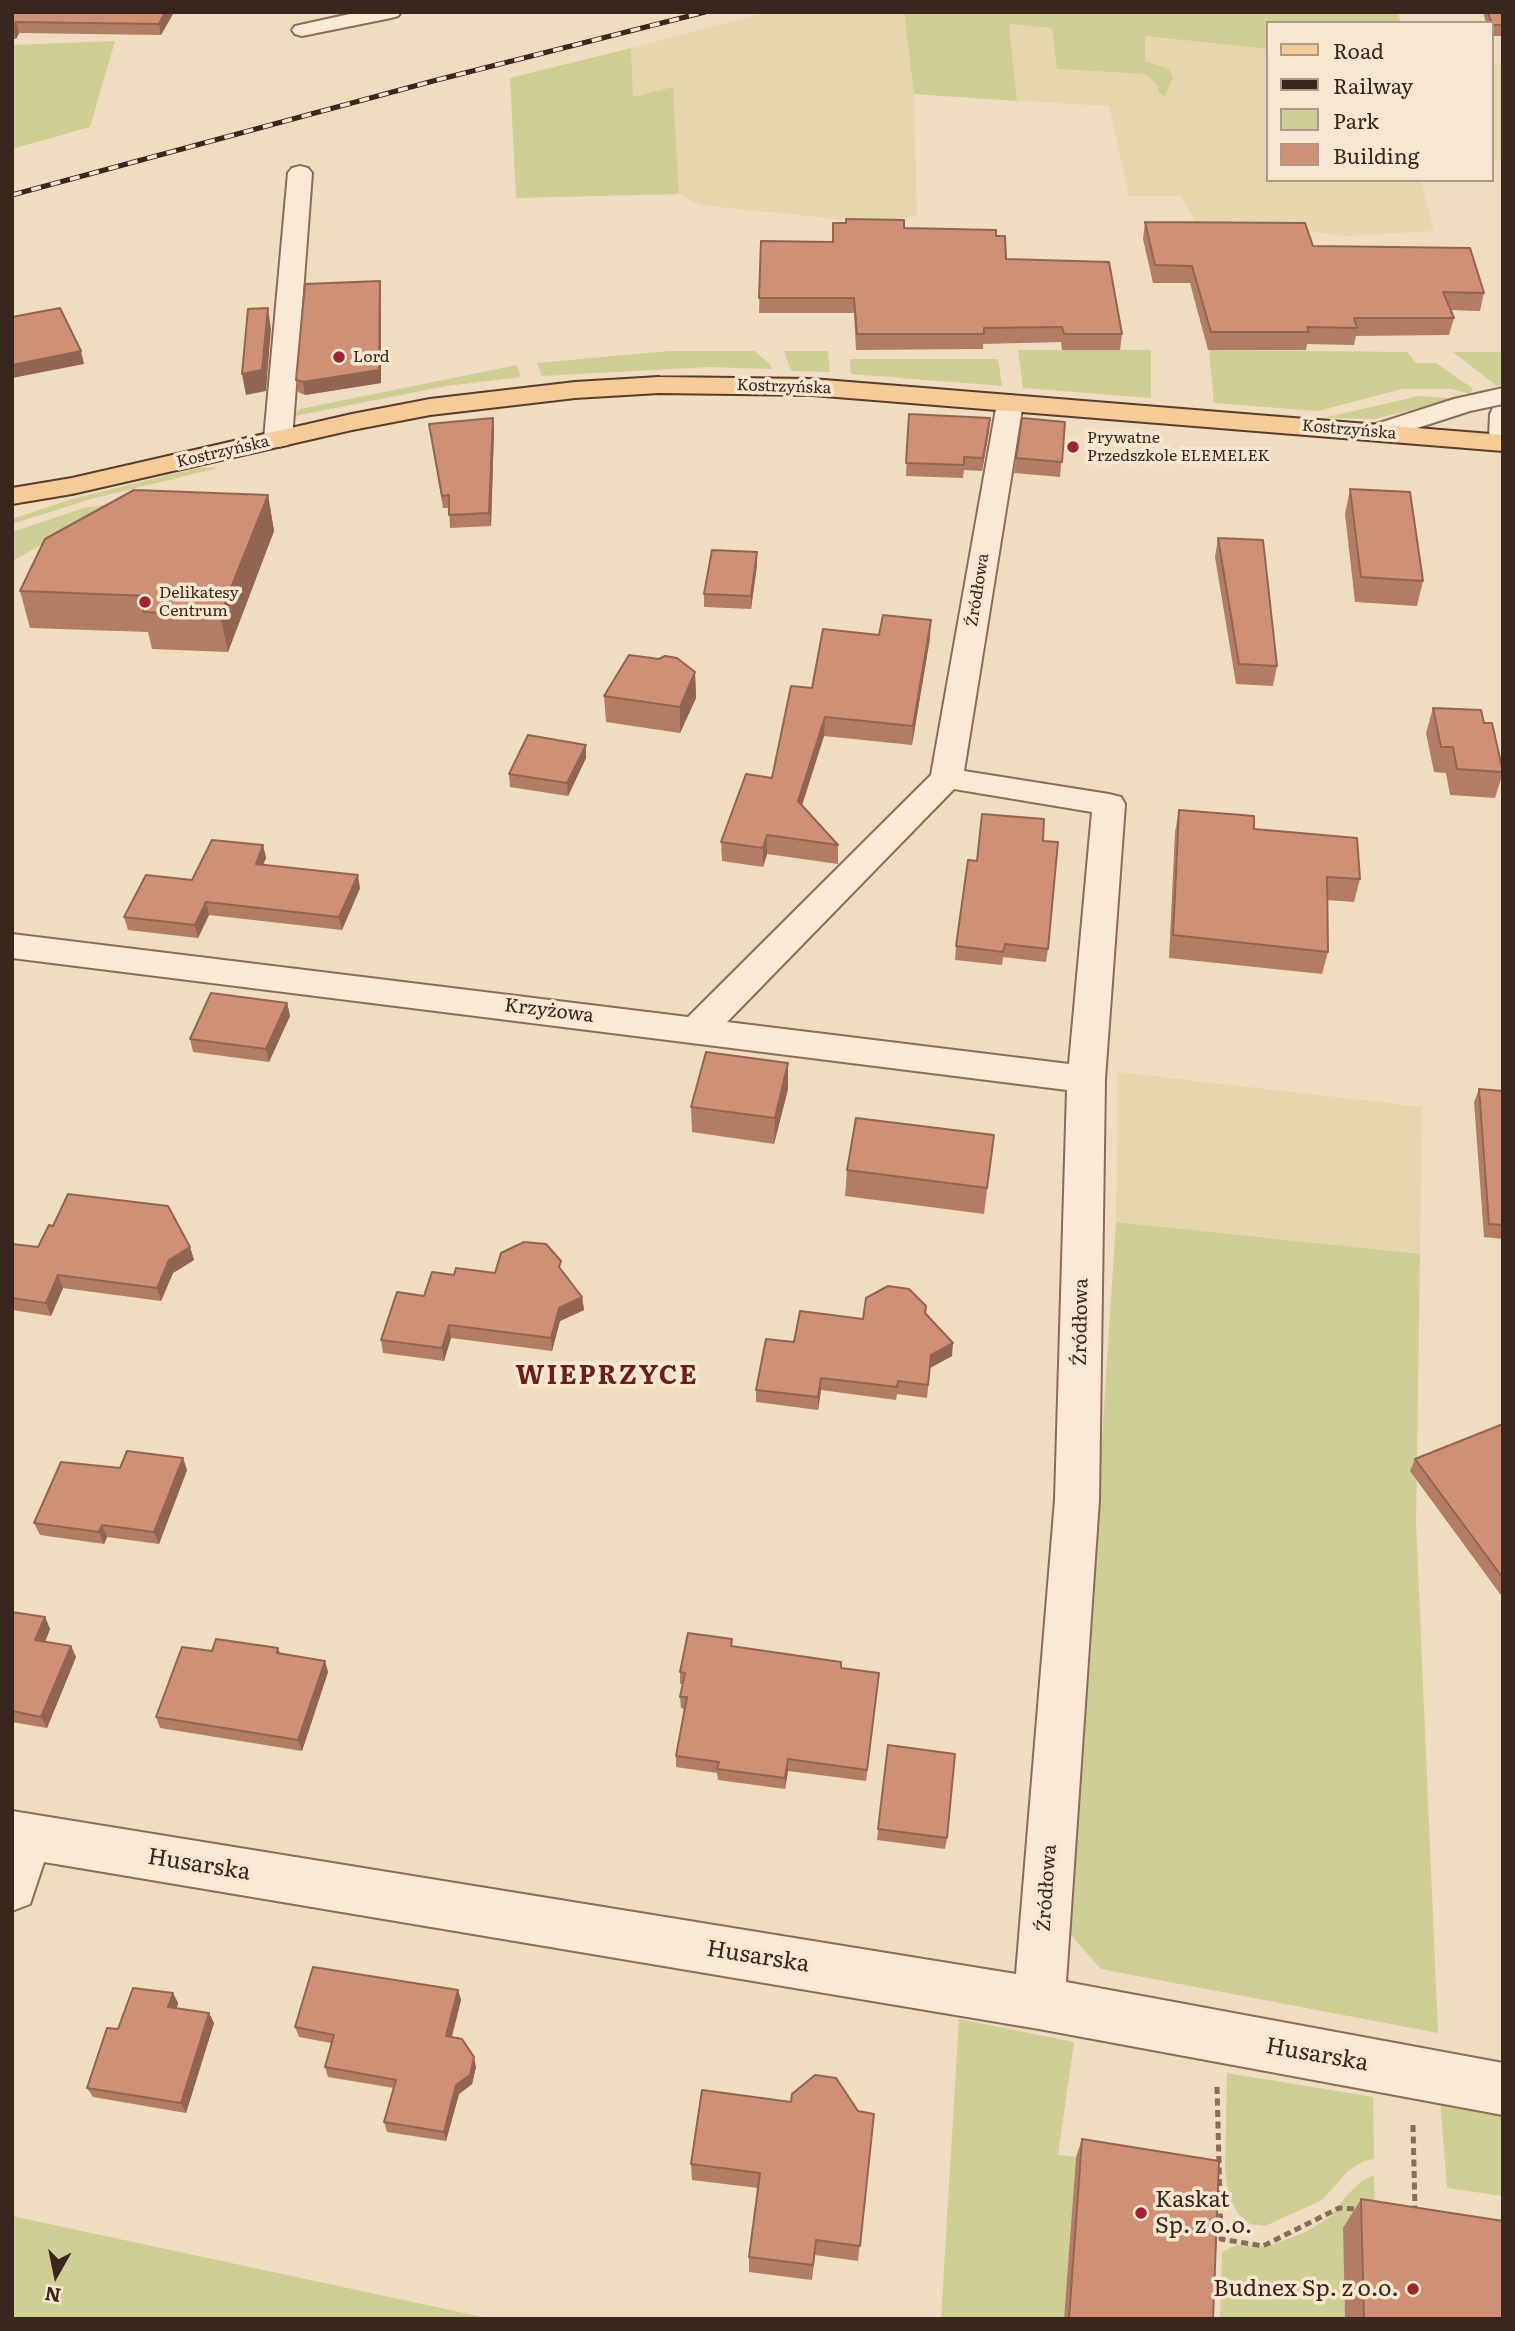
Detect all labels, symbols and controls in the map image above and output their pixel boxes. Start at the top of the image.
legend [1266,21,1494,182]
text: Road [1333,34,1384,65]
text: Railway [1333,69,1413,100]
text: Park [1333,104,1379,135]
text: Building [1333,139,1419,170]
place label: Lord [353,347,390,367]
marker: Lord [331,349,347,365]
street label: Kostrzyńska [736,376,832,398]
street label: Kostrzyńska [1301,416,1397,444]
place label: Prywatne Przedszkole ELEMELEK [1087,428,1270,466]
street label: Kostrzyńska [175,432,271,472]
marker: Prywatne Przedszkole ELEMELEK [1065,439,1081,455]
street label: Źródłowa [963,552,993,628]
place label: Delikatesy Centrum [159,583,239,621]
marker: Delikatesy Centrum [137,594,153,610]
street label: Krzyżowa [503,994,595,1028]
street label: Źródłowa [1069,1278,1093,1366]
district label: WIEPRZYCE [517,1360,697,1392]
street label: Husarska [146,1843,252,1887]
street label: Źródłowa [1033,1843,1061,1933]
street label: Husarska [705,1935,811,1979]
street label: Husarska [1264,2032,1370,2078]
place label: Kaskat Sp. z o.o. [1155,2186,1252,2240]
marker: Kaskat Sp. z o.o. [1133,2205,1149,2221]
north arrow [21,2240,91,2310]
place label: Budnex Sp. z o.o. [1213,2275,1399,2303]
text: N [43,2281,63,2311]
marker: Budnex Sp. z o.o. [1405,2281,1421,2297]

